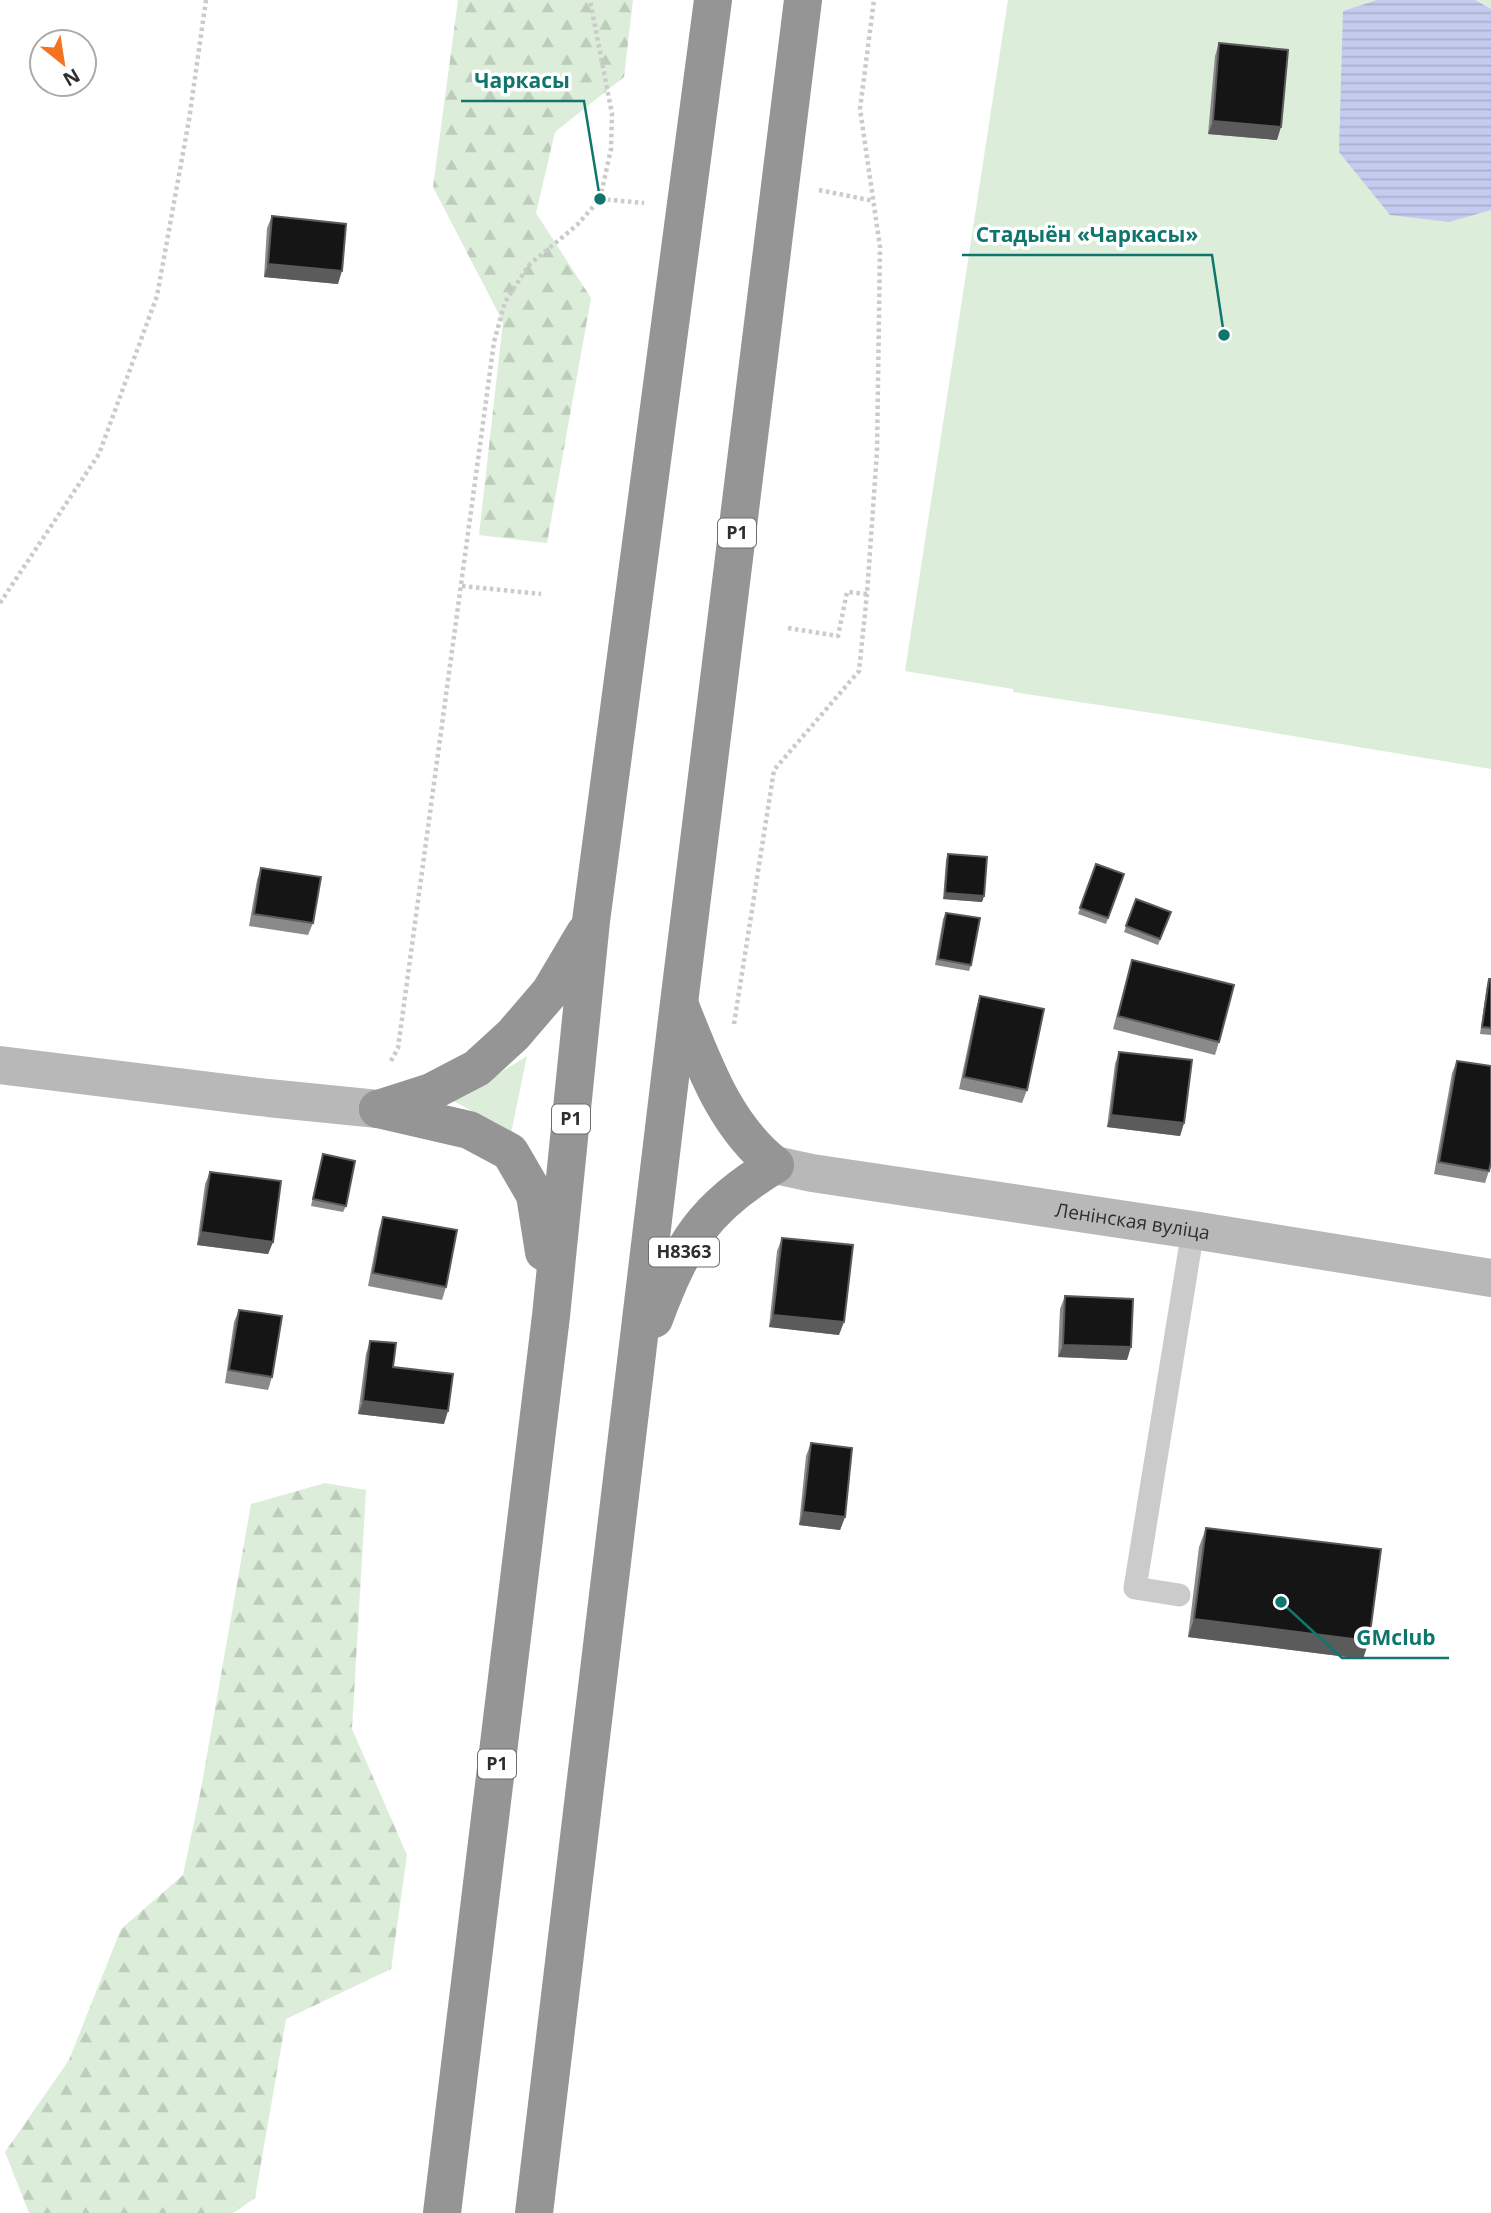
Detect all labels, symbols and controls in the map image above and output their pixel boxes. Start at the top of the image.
north arrow [28,28,98,98]
callout: Чаркасы [461,59,584,101]
text: N [58,63,85,93]
text: Чаркасы [474,66,570,94]
callout: Стадыён «Чаркасы» [962,213,1212,255]
text: Стадыён «Чаркасы» [976,220,1198,248]
road number: Р1 [718,518,756,548]
road number: Р1 [552,1104,590,1134]
street label: Ленінская вуліца [1053,1197,1212,1246]
road number: Н8363 [649,1238,719,1266]
callout: GMclub [1342,1616,1449,1658]
text: GMclub [1356,1623,1436,1651]
road number: Р1 [478,1750,516,1778]

